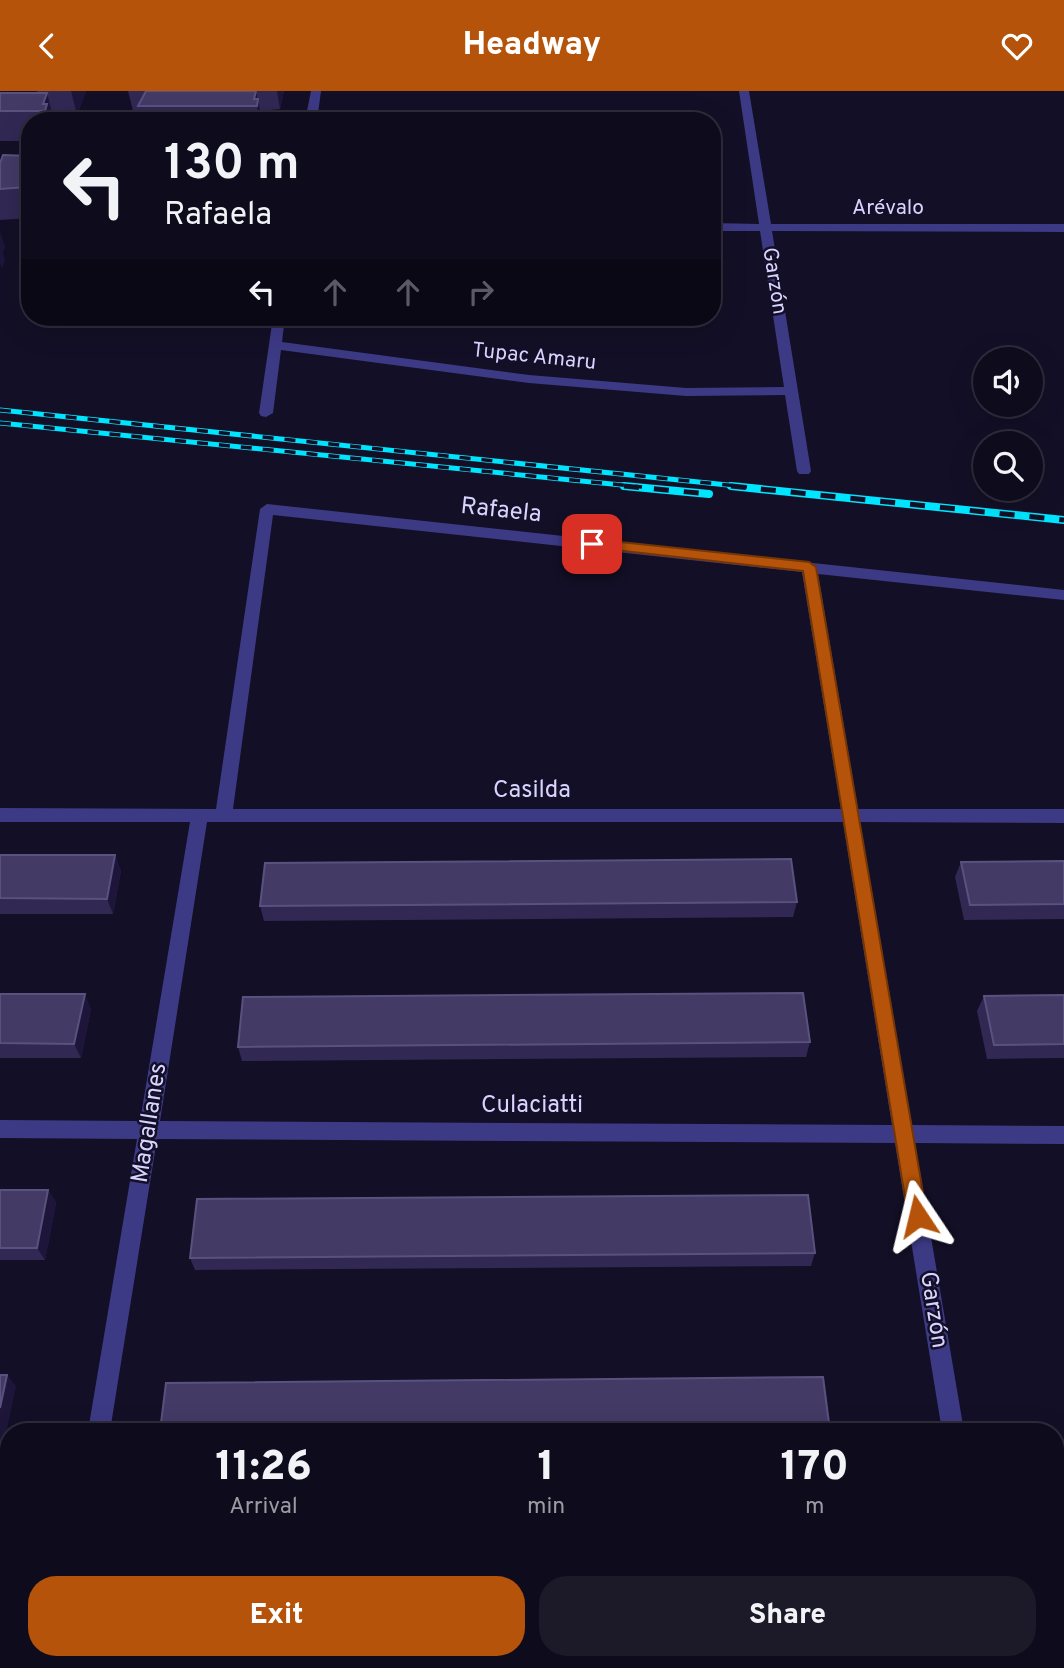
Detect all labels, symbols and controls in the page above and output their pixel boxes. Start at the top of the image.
text: Headway [463,26,601,66]
icon: back [28,27,66,65]
icon: heart [998,27,1036,65]
text: 130 m [164,135,300,197]
icon: left [49,140,140,231]
street label: Arévalo [852,195,924,222]
text: Rafaela [164,196,272,236]
street label: Garzón [755,245,793,317]
icon: left [243,273,281,311]
icon: ahead [316,273,354,311]
icon: ahead [389,273,427,311]
icon: right [462,273,500,311]
street label: Tupac Amaru [471,337,597,377]
map controls [973,347,1043,501]
button: sound [973,347,1043,417]
button: search [973,431,1043,501]
street label: Rafaela [459,492,543,530]
pin [562,514,622,574]
icon: arrive [573,525,611,563]
street label: Casilda [493,776,571,806]
street label: Magallanes [126,1061,174,1185]
street label: Culaciatti [481,1091,583,1121]
position arrow [881,1179,955,1253]
street label: Garzón [912,1269,954,1351]
text: 11:26 [215,1442,312,1495]
text: 1 [538,1442,555,1495]
text: 170 [781,1442,849,1495]
text: Arrival [229,1493,298,1522]
text: min [527,1493,565,1522]
text: m [805,1493,824,1522]
button: Exit [28,1576,525,1656]
button: Share [539,1576,1036,1656]

